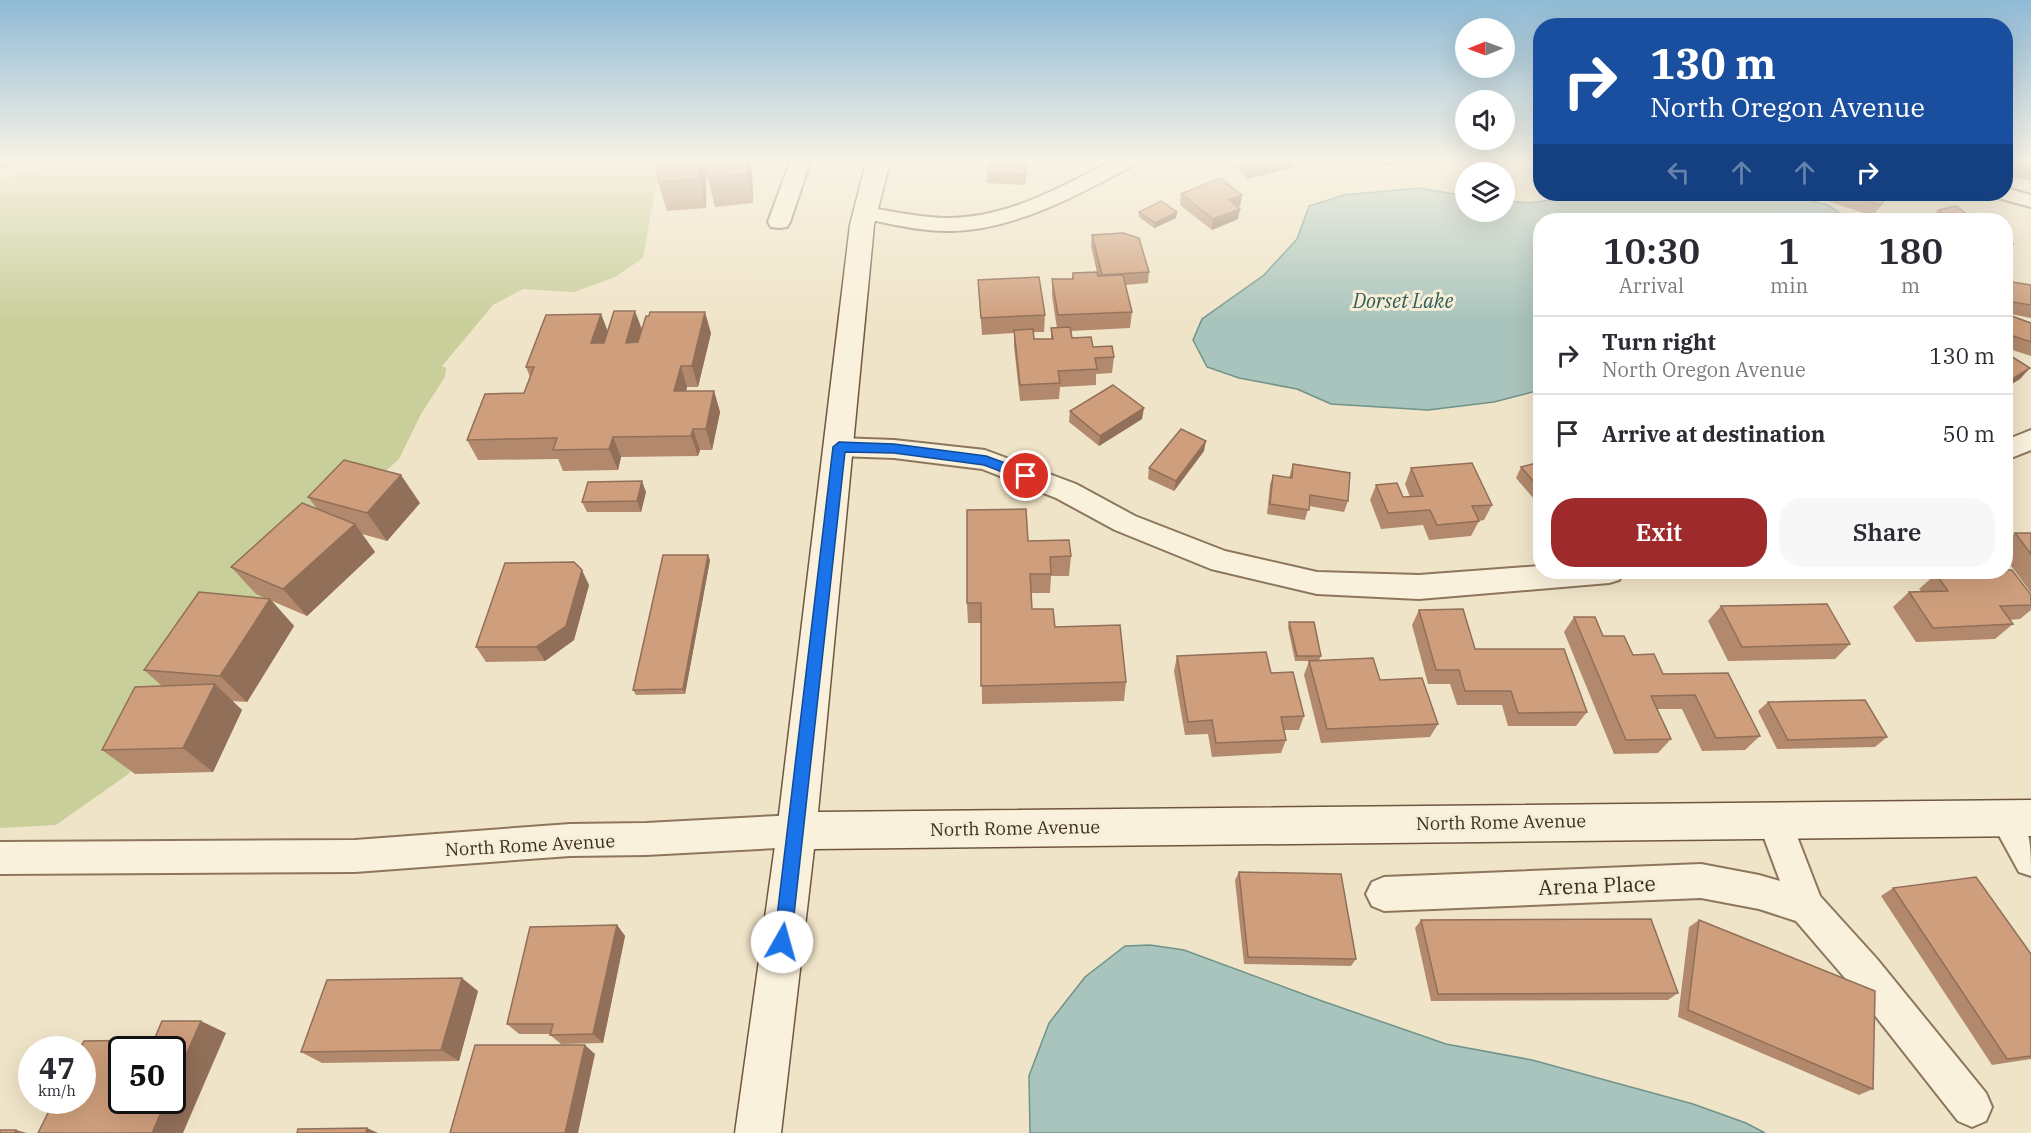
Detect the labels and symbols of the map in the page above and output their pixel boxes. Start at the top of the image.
north arrow [1455,18,1515,78]
water label: Dorset Lake [1352,287,1453,314]
pin [1000,450,1051,501]
street label: North Rome Avenue [1416,809,1586,835]
street label: North Rome Avenue [930,815,1100,841]
street label: North Rome Avenue [444,829,616,861]
street label: Arena Place [1538,869,1656,901]
position arrow [750,910,814,974]
speed limit sign: 50 [108,1036,186,1114]

